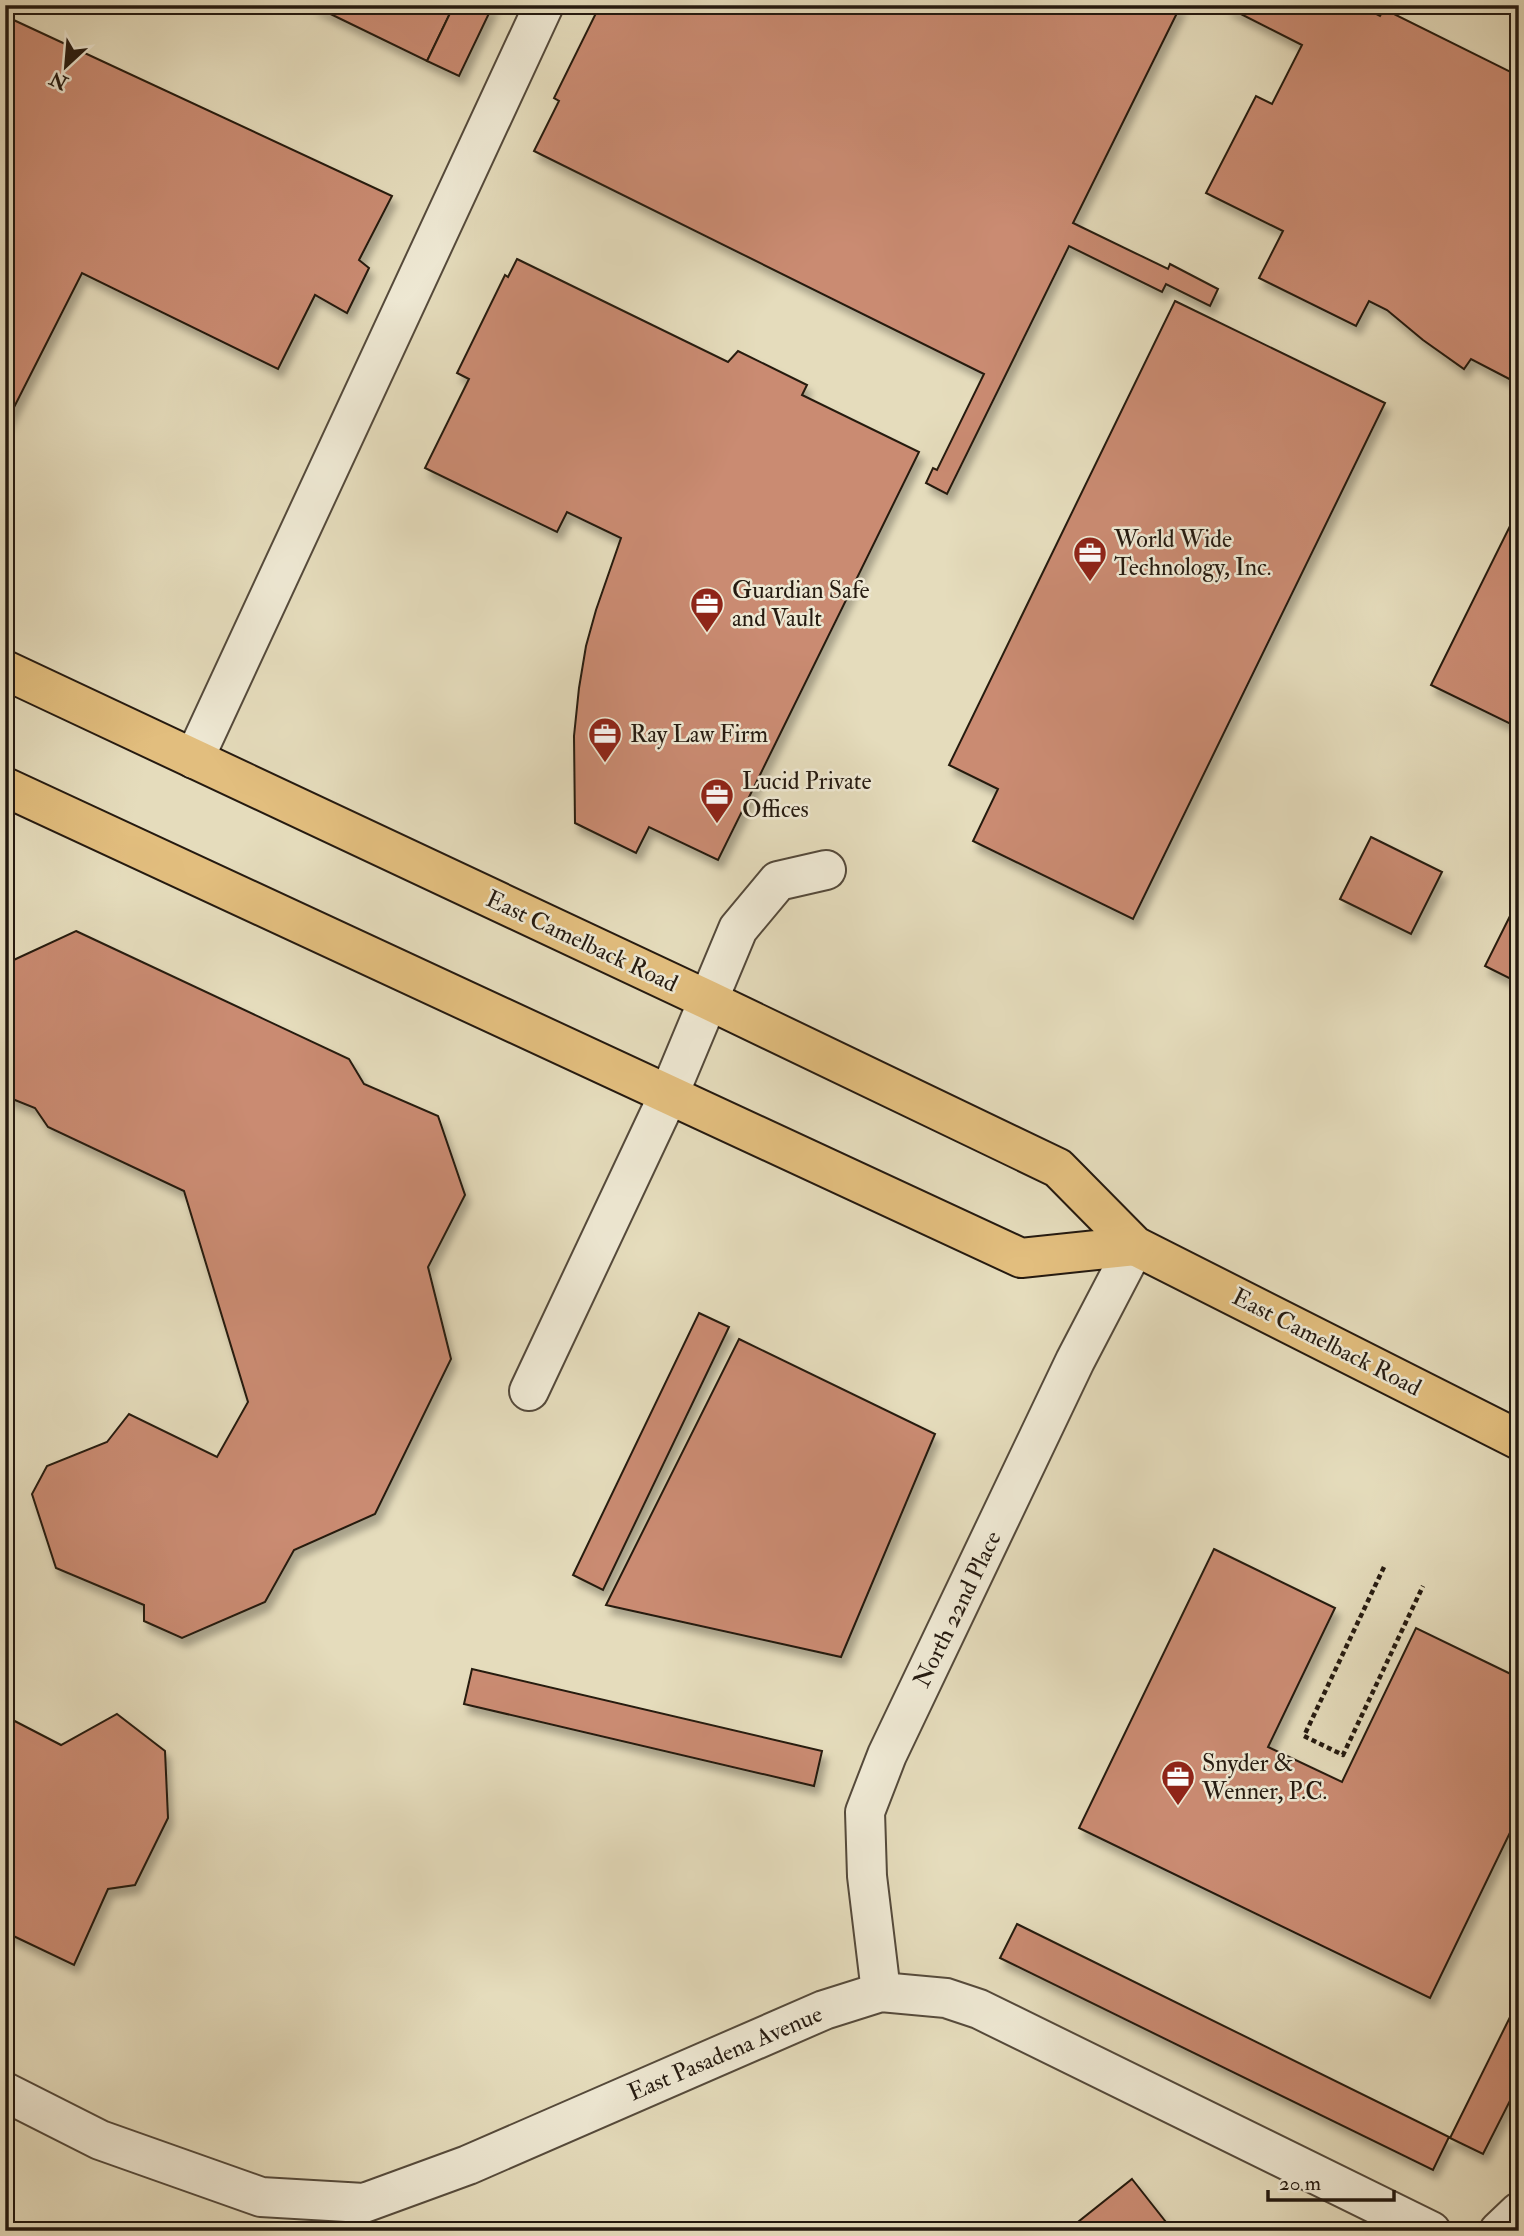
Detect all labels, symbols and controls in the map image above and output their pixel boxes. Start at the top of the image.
north arrow [32,32,102,102]
text: N [45,65,73,95]
place label: World Wide Technology, Inc. [1113,524,1271,583]
office icon: World Wide Technology, Inc. [1071,534,1109,583]
place label: Guardian Safe and Vault [732,575,870,634]
office icon: Guardian Safe and Vault [688,585,726,634]
office icon: Ray Law Firm [586,715,624,764]
place label: Ray Law Firm [630,719,768,750]
place label: Lucid Private Offices [742,766,872,825]
office icon: Lucid Private Offices [698,776,736,825]
street label: East Camelback Road [481,883,683,1000]
street label: East Camelback Road [1227,1281,1427,1404]
street label: North 22nd Place [906,1526,1009,1692]
place label: Snyder & Wenner, P.C. [1201,1748,1327,1807]
office icon: Snyder & Wenner, P.C. [1159,1758,1197,1807]
street label: East Pasadena Avenue [623,1999,827,2108]
scale bar [1268,2159,1394,2203]
text: 20 m [1279,2170,1321,2197]

